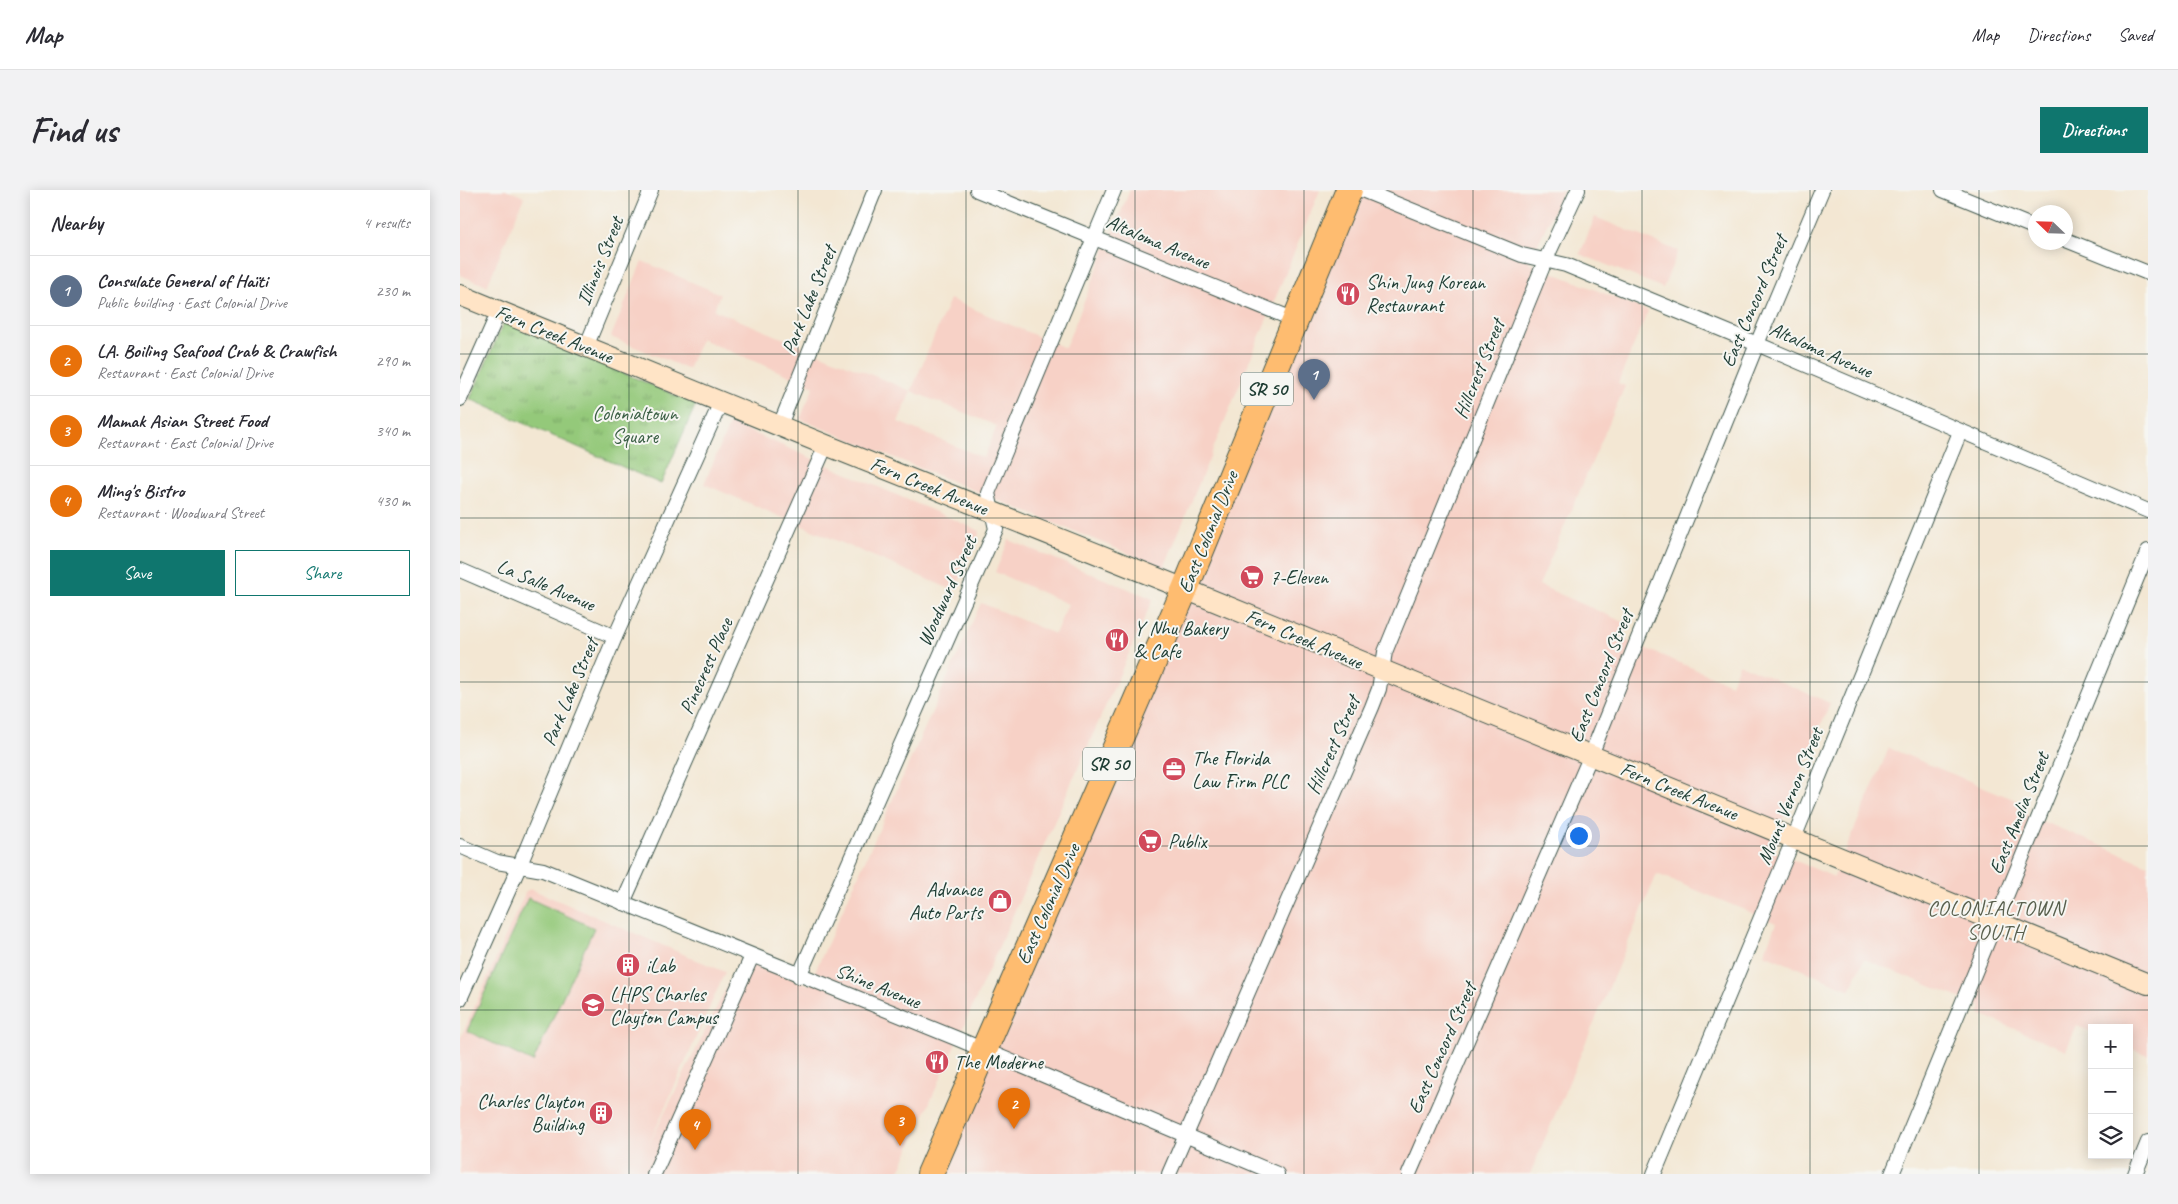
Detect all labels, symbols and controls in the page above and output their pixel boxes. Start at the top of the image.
text: Map [25,20,62,50]
text: Map [1972,24,1999,46]
text: Directions [2027,24,2090,46]
text: Saved [2118,24,2153,46]
button: Directions [2040,107,2148,153]
text: Find us [30,108,117,153]
north arrow [2028,205,2073,250]
street label: Altaloma Avenue [1103,209,1215,275]
text: Nearby [50,210,103,236]
street label: Illinois Street [571,211,630,309]
text: 4 results [363,213,410,233]
street label: East Concord Street [1715,228,1794,371]
street label: Park Lake Street [776,239,843,358]
text: Consulate General of Haïti [97,269,268,293]
place label: Shin Jung Korean Restaurant [1366,270,1486,318]
text: 1 [62,281,70,301]
text: 230 m [376,281,410,301]
restaurant icon: Shin Jung Korean Restaurant [1335,281,1361,307]
text: Public building · East Colonial Drive [97,293,287,313]
street label: Fern Creek Avenue [492,299,618,369]
street label: Hillcrest Street [1448,313,1512,422]
street label: Altaloma Avenue [1766,316,1877,384]
text: LA. Boiling Seafood Crab & Crawfish [97,339,336,363]
text: 2 [62,351,70,371]
text: 290 m [376,351,410,371]
pin: 1 [1298,359,1330,400]
text: Restaurant · East Colonial Drive [97,363,273,383]
road number: SR 50 [1241,372,1293,405]
park label: Colonialtown Square [593,401,678,449]
text: Mamak Asian Street Food [97,409,268,433]
text: 3 [62,421,70,441]
text: 340 m [376,421,410,441]
text: Restaurant · East Colonial Drive [97,433,273,453]
street label: Fern Creek Avenue [867,451,993,521]
street label: East Colonial Drive [1172,466,1244,597]
text: Ming's Bistro [97,479,184,503]
text: 4 [62,491,70,511]
text: 430 m [376,491,410,511]
text: Restaurant · Woodward Street [97,503,264,523]
street label: Woodward Street [912,530,983,650]
button: Save [50,550,225,596]
button: Share [235,550,410,596]
street label: La Salle Avenue [493,553,600,617]
supermarket icon: 7-Eleven [1239,564,1265,590]
place label: 7-Eleven [1270,565,1329,590]
street label: Fern Creek Avenue [1242,603,1367,675]
street label: East Concord Street [1563,603,1640,746]
street label: Pinecrest Place [674,613,739,718]
place label: Y Nhu Bakery & Cafe [1134,616,1230,664]
restaurant icon: Y Nhu Bakery & Cafe [1104,627,1130,653]
street label: Park Lake Street [536,631,605,750]
street label: Hillcrest Street [1300,689,1367,798]
street label: Mount Vernon Street [1751,722,1830,868]
place label: The Florida Law Firm PLC [1192,746,1290,794]
street label: East Amelia Street [1983,746,2056,878]
road number: SR 50 [1083,748,1135,780]
office icon: The Florida Law Firm PLC [1161,756,1187,782]
street label: Fern Creek Avenue [1617,756,1743,826]
your location [1566,823,1592,849]
supermarket icon: Publix [1137,828,1163,854]
place label: Publix [1168,829,1209,854]
street label: East Colonial Drive [1010,839,1086,968]
place label: Advance Auto Parts [909,877,984,925]
shop icon: Advance Auto Parts [987,888,1013,914]
district label: COLONIALTOWN SOUTH [1927,895,2067,945]
building icon: iLab [615,952,641,978]
place label: iLab [646,953,676,978]
street label: Shine Avenue [832,958,925,1015]
street label: East Concord Street [1402,976,1483,1117]
place label: LHPS Charles Clayton Campus [610,982,720,1030]
school or university icon: LHPS Charles Clayton Campus [580,992,606,1018]
map controls [2088,1024,2133,1159]
button: + [2088,1024,2133,1069]
restaurant icon: The Moderne [924,1049,950,1075]
place label: The Moderne [954,1050,1044,1075]
button: − [2088,1069,2133,1114]
pin: 2 [998,1088,1030,1129]
place label: Charles Clayton Building [477,1089,585,1137]
building icon: Charles Clayton Building [588,1100,614,1126]
pin: 3 [884,1105,916,1146]
pin: 4 [679,1109,711,1150]
button: layers [2088,1114,2133,1159]

